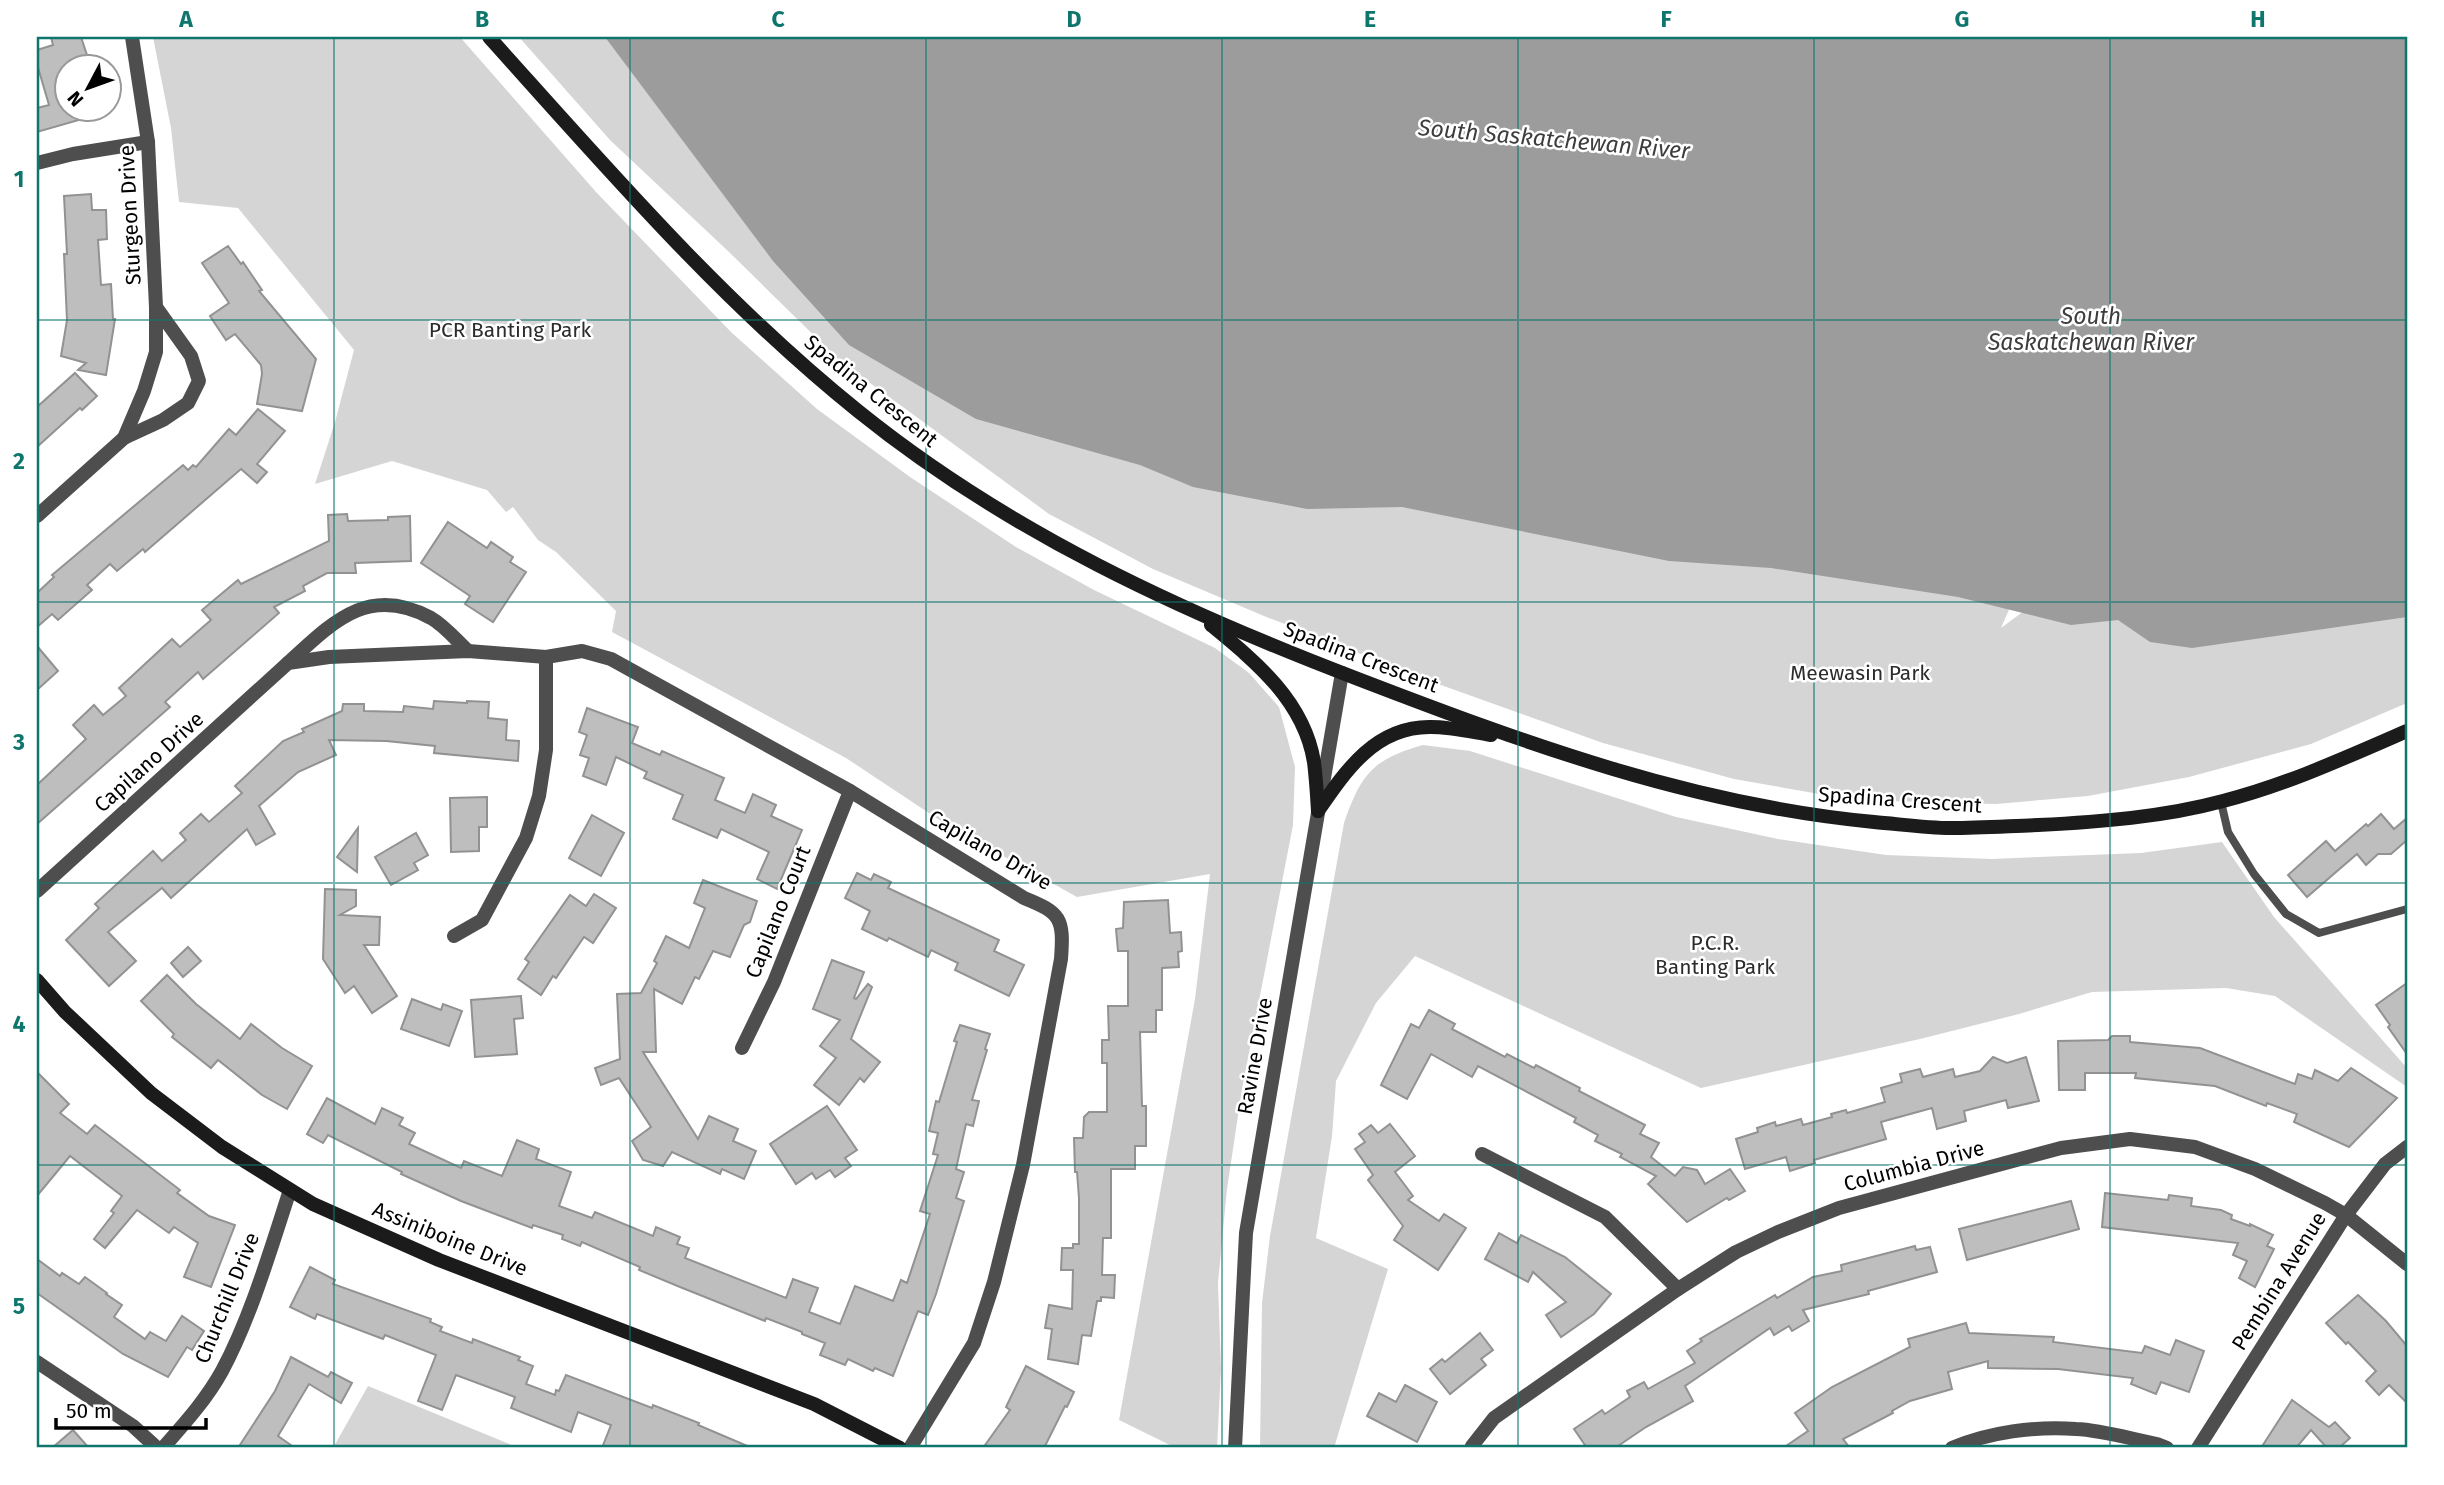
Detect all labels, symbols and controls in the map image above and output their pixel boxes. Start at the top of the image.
text: A [178,5,193,33]
text: B [475,5,489,33]
text: C [771,5,785,33]
text: D [1067,5,1082,33]
text: E [1364,5,1376,33]
text: F [1660,5,1672,33]
text: G [1955,5,1969,33]
text: H [2250,5,2266,33]
north arrow [52,52,122,122]
text: N [63,87,88,111]
water label: South Saskatchewan River [1416,113,1692,165]
street label: Sturgeon Drive [113,144,147,286]
text: 1 [14,165,24,193]
water label: South Saskatchewan River [1987,302,2195,356]
park label: PCR Banting Park [429,317,591,343]
street label: Spadina Crescent [799,329,943,453]
text: 2 [13,447,25,475]
street label: Spadina Crescent [1280,615,1443,699]
park label: Meewasin Park [1790,660,1930,686]
street label: Capilano Drive [89,706,209,818]
text: 3 [12,728,25,756]
street label: Spadina Crescent [1817,781,1983,819]
street label: Capilano Drive [924,804,1056,896]
street label: Capilano Court [740,842,817,982]
park label: P.C.R. Banting Park [1655,930,1775,980]
street label: Ravine Drive [1232,995,1278,1117]
text: 4 [13,1010,26,1038]
street label: Columbia Drive [1841,1135,1987,1197]
street label: Assiniboine Drive [369,1196,531,1282]
street label: Pembina Avenue [2226,1207,2332,1355]
street label: Churchill Drive [189,1229,265,1367]
text: 5 [13,1292,25,1320]
scale bar [56,1387,206,1431]
text: 50 m [66,1398,112,1424]

